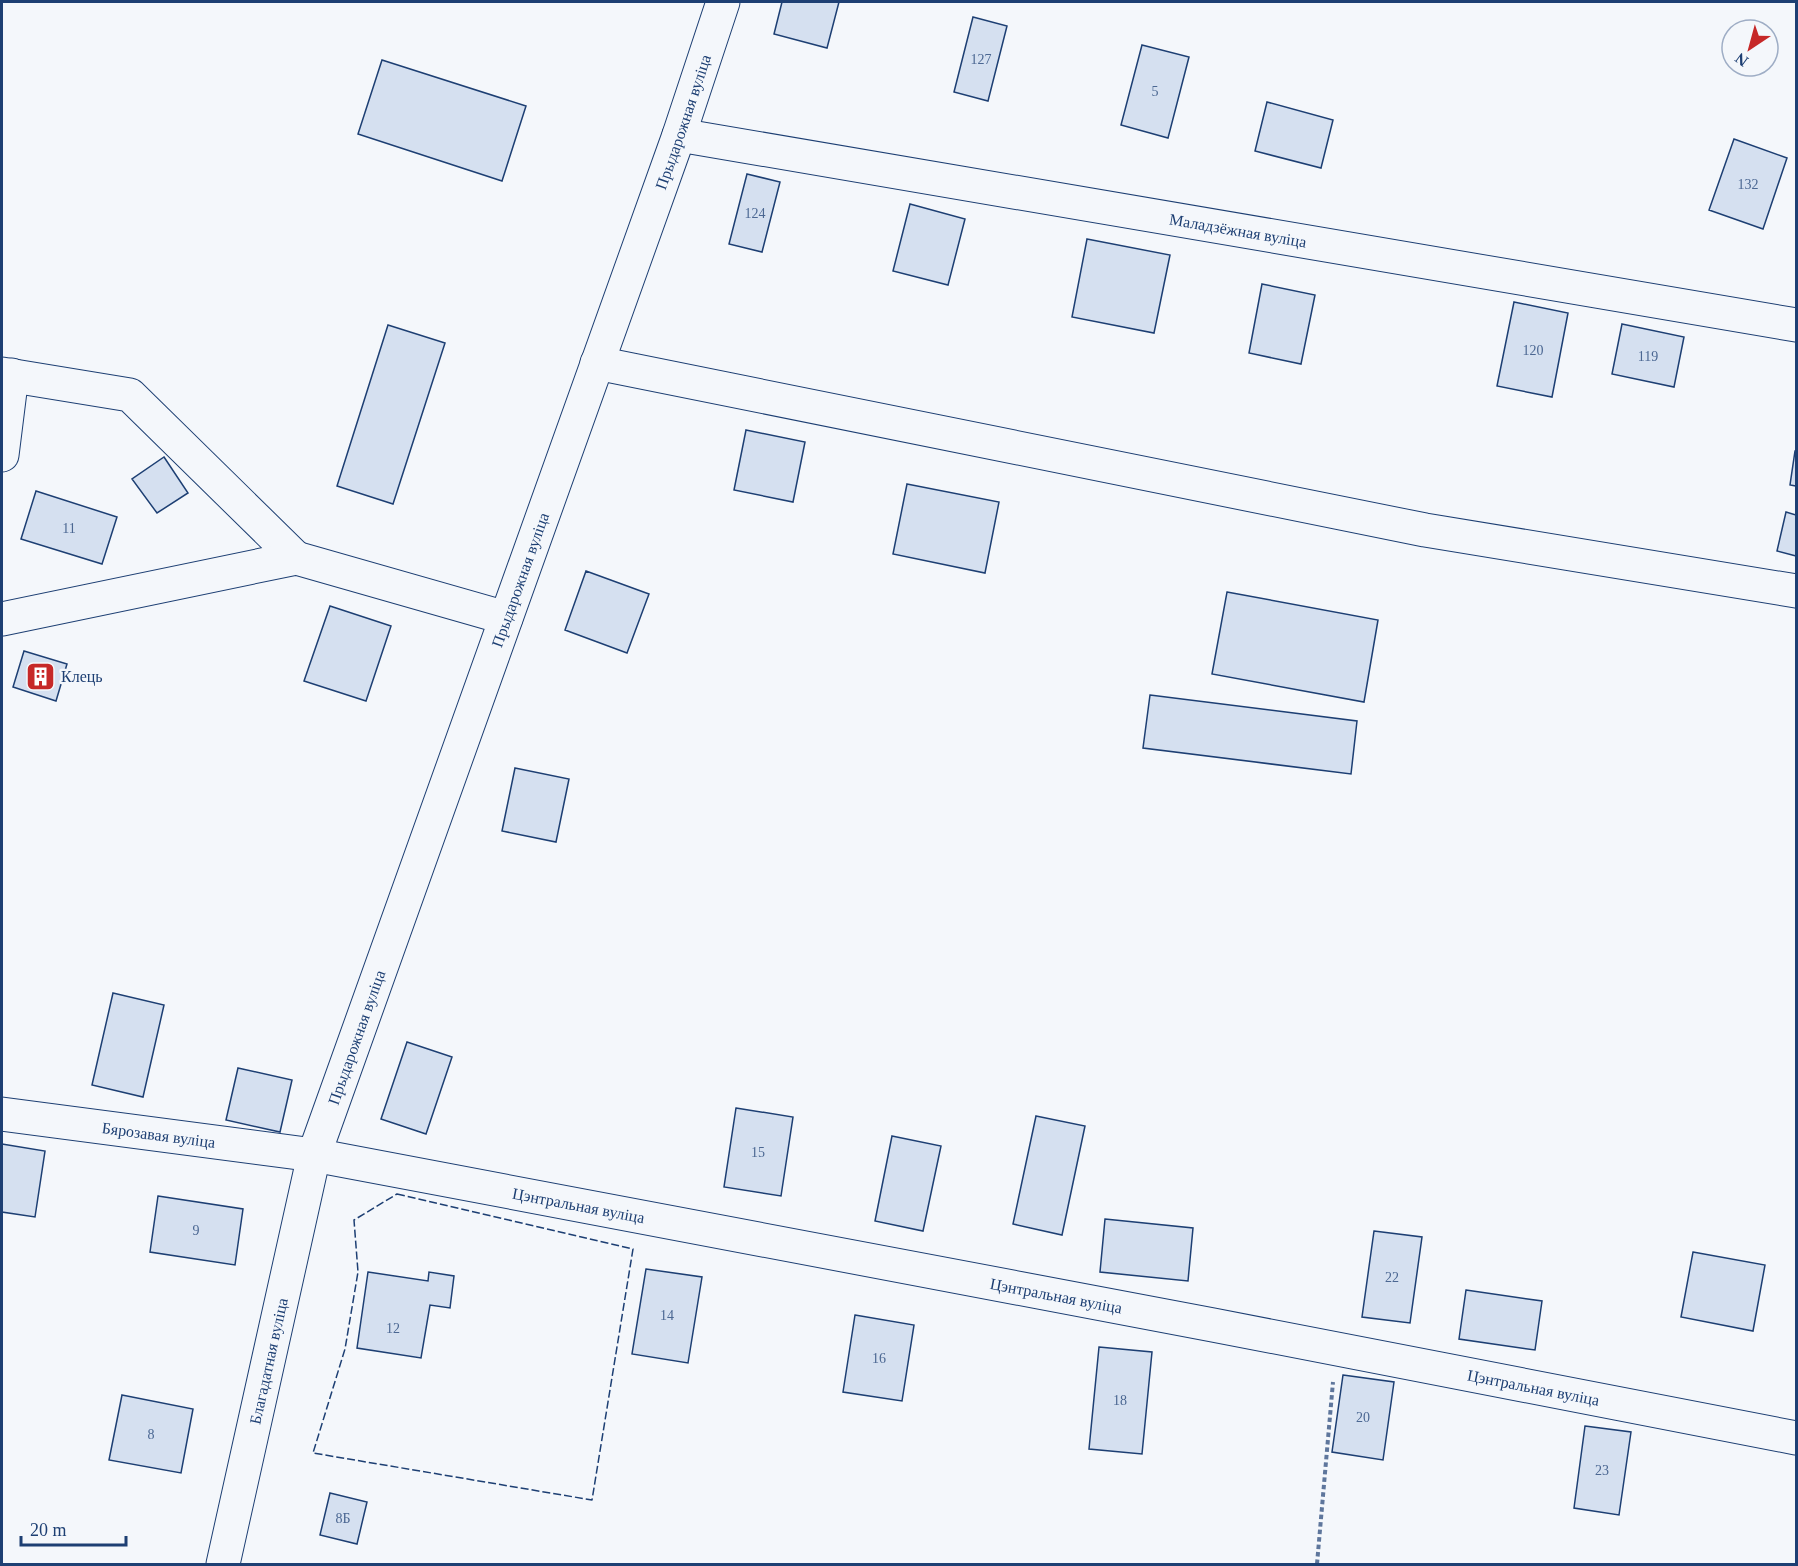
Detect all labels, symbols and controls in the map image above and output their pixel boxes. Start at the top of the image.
north arrow [1720,18,1780,78]
text: N [1731,49,1751,70]
street label: Прыдарожная вуліца [652,52,714,192]
house number: 127 [971,52,992,67]
house number: 5 [1152,84,1159,99]
house number: 132 [1738,177,1759,192]
house number: 124 [745,206,766,221]
street label: Маладзёжная вуліца [1168,211,1308,251]
house number: 120 [1523,343,1544,358]
house number: 119 [1638,349,1658,364]
street label: Прыдарожная вуліца [488,510,552,649]
house number: 11 [62,521,76,536]
building icon: Клець [24,660,56,692]
place label: Клець [61,668,103,686]
street label: Прыдарожная вуліца [325,968,388,1107]
street label: Бярозавая вуліца [101,1119,216,1151]
house number: 15 [751,1145,765,1160]
street label: Цэнтральная вуліца [511,1185,646,1226]
house number: 9 [193,1223,200,1238]
house number: 22 [1385,1270,1399,1285]
street label: Цэнтральная вуліца [988,1275,1124,1317]
street label: Благадатная вуліца [246,1296,291,1426]
house number: 14 [660,1308,674,1323]
house number: 12 [386,1321,400,1336]
house number: 16 [872,1351,886,1366]
street label: Цэнтральная вуліца [1466,1366,1601,1409]
house number: 18 [1113,1393,1127,1408]
house number: 20 [1356,1410,1370,1425]
house number: 8 [148,1427,155,1442]
house number: 23 [1595,1463,1609,1478]
scale bar [21,1509,126,1547]
house number: 8Б [335,1511,351,1526]
text: 20 m [30,1520,67,1540]

